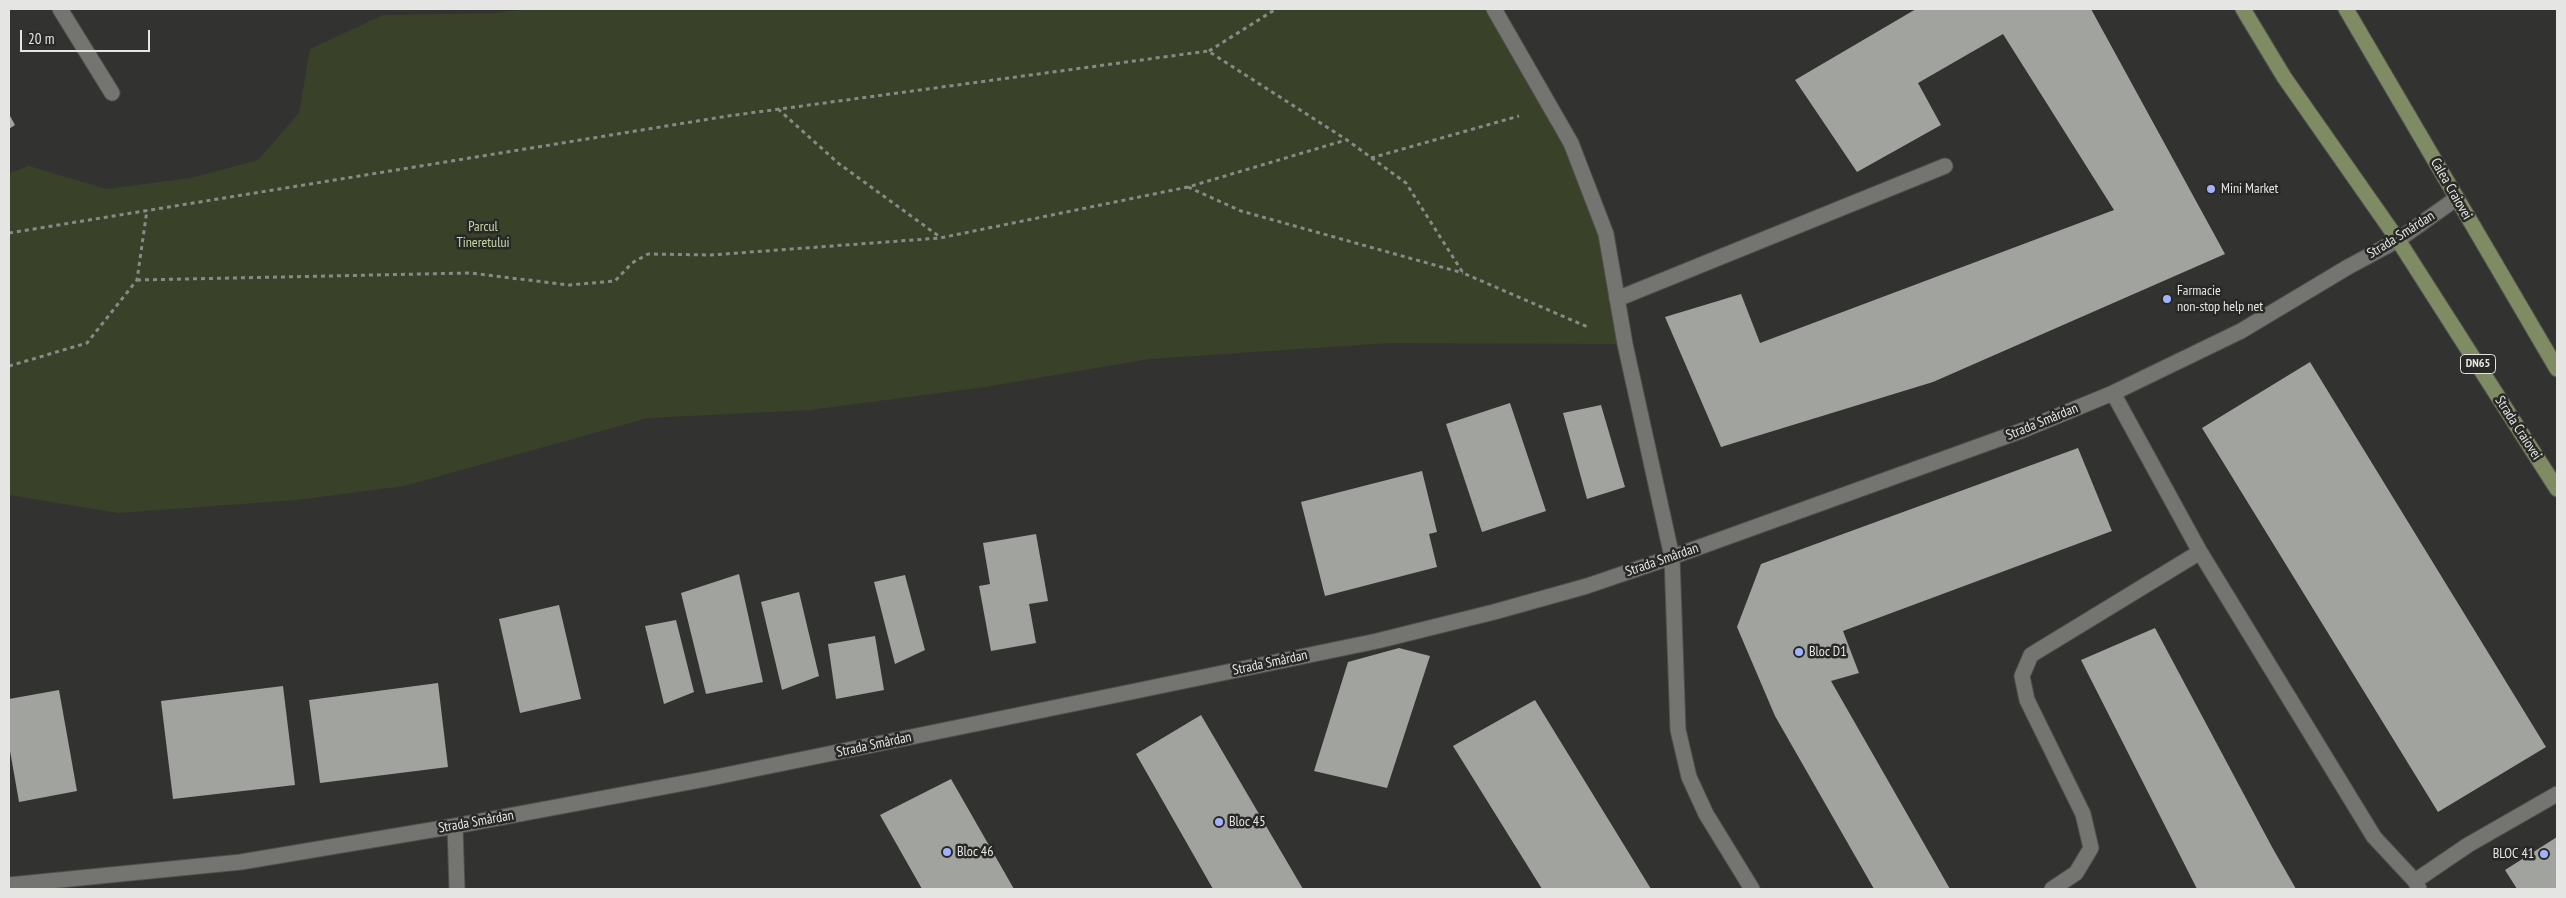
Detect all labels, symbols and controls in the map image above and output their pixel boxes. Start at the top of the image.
scale bar [22,20,152,52]
text: 20 m [28,29,54,48]
street label: Calea Craiovei [2427,155,2475,223]
place label: Mini Market [2221,181,2278,197]
marker: Mini Market [2205,183,2217,195]
street label: Strada Smârdan [2364,208,2438,262]
park label: Parcul Tineretului [456,219,510,252]
place label: Farmacie non-stop help net [2177,283,2263,316]
marker: Farmacie non-stop help net [2161,293,2173,305]
road number: DN65 [2460,354,2496,374]
street label: Strada Craiovei [2491,393,2545,463]
street label: Strada Smârdan [2004,400,2080,444]
street label: Strada Smârdan [1623,540,1701,580]
place label: Bloc D1 [1809,644,1847,660]
marker: Bloc D1 [1793,646,1805,658]
street label: Strada Smârdan [1231,647,1309,679]
street label: Strada Smârdan [835,729,913,761]
street label: Strada Smârdan [437,807,515,837]
place label: Bloc 45 [1229,814,1265,830]
marker: Bloc 45 [1213,816,1225,828]
place label: Bloc 46 [957,844,993,860]
marker: Bloc 46 [941,846,953,858]
place label: BLOC 41 [2493,846,2534,862]
marker: BLOC 41 [2538,848,2550,860]

